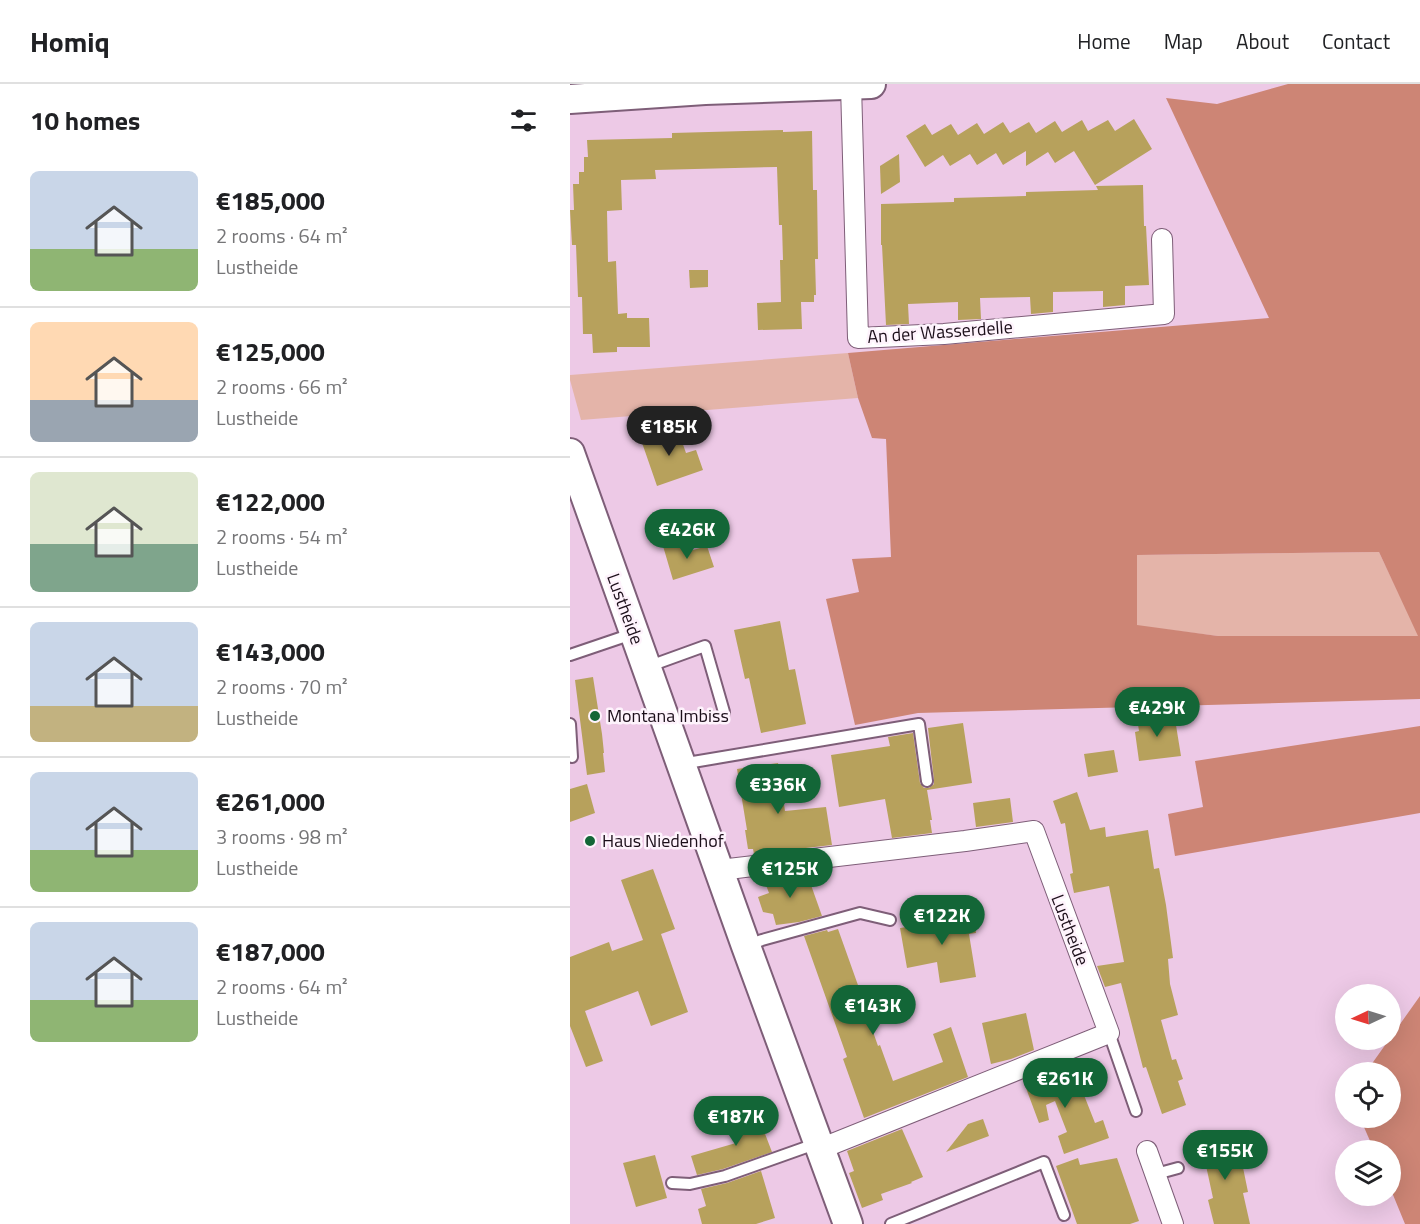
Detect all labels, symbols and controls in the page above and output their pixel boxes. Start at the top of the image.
text: Homiq [30,20,110,63]
text: Home [1077,25,1131,57]
text: Map [1164,25,1203,57]
text: About [1236,25,1289,57]
text: Contact [1322,25,1390,57]
text: 10 homes [30,101,140,140]
icon: filters [507,104,540,137]
text: €185,000 [216,181,325,220]
icon: home [78,195,150,267]
text: 2 rooms · 64 m² [216,220,348,251]
text: Lustheide [216,251,298,282]
street label: An der Wasserdelle [866,313,1014,350]
text: €125,000 [216,332,325,371]
icon: home [78,346,150,418]
text: 2 rooms · 66 m² [216,371,348,402]
text: Lustheide [216,402,298,433]
pin: €185K [627,406,711,457]
text: €185K [641,410,697,441]
text: €122,000 [216,482,325,521]
icon: home [78,496,150,568]
pin: €426K [645,509,729,560]
text: €426K [659,513,715,544]
text: 2 rooms · 54 m² [216,521,348,552]
text: Lustheide [216,552,298,583]
street label: Lustheide [600,569,651,648]
text: €143,000 [216,632,325,671]
icon: home [78,646,150,718]
text: 2 rooms · 70 m² [216,671,348,702]
pin: €429K [1115,687,1199,738]
text: €429K [1129,691,1185,722]
text: Lustheide [216,702,298,733]
place label: Montana Imbiss [607,702,729,729]
marker: Montana Imbiss [588,709,602,723]
pin: €336K [736,764,820,815]
text: €336K [750,768,806,799]
text: €261,000 [216,782,325,821]
icon: home [78,796,150,868]
text: 3 rooms · 98 m² [216,821,348,852]
place label: Haus Niedenhof [602,827,724,854]
marker: Haus Niedenhof [583,834,597,848]
pin: €125K [748,848,832,899]
text: Lustheide [216,852,298,883]
text: €125K [762,852,818,883]
street label: Lustheide [1045,890,1096,969]
pin: €122K [900,895,984,946]
text: €122K [914,899,970,930]
text: €187,000 [216,932,325,971]
icon: home [78,946,150,1018]
text: 2 rooms · 64 m² [216,971,348,1002]
north arrow [1335,984,1401,1050]
map controls [1335,984,1401,1206]
pin: €143K [831,985,915,1036]
text: €143K [845,989,901,1020]
text: Lustheide [216,1002,298,1033]
pin: €261K [1023,1058,1107,1109]
text: €261K [1037,1062,1093,1093]
button: locate [1335,1062,1401,1128]
pin: €187K [694,1096,778,1147]
text: €187K [708,1100,764,1131]
pin: €155K [1183,1130,1267,1181]
text: €155K [1197,1134,1253,1165]
button: layers [1335,1140,1401,1206]

